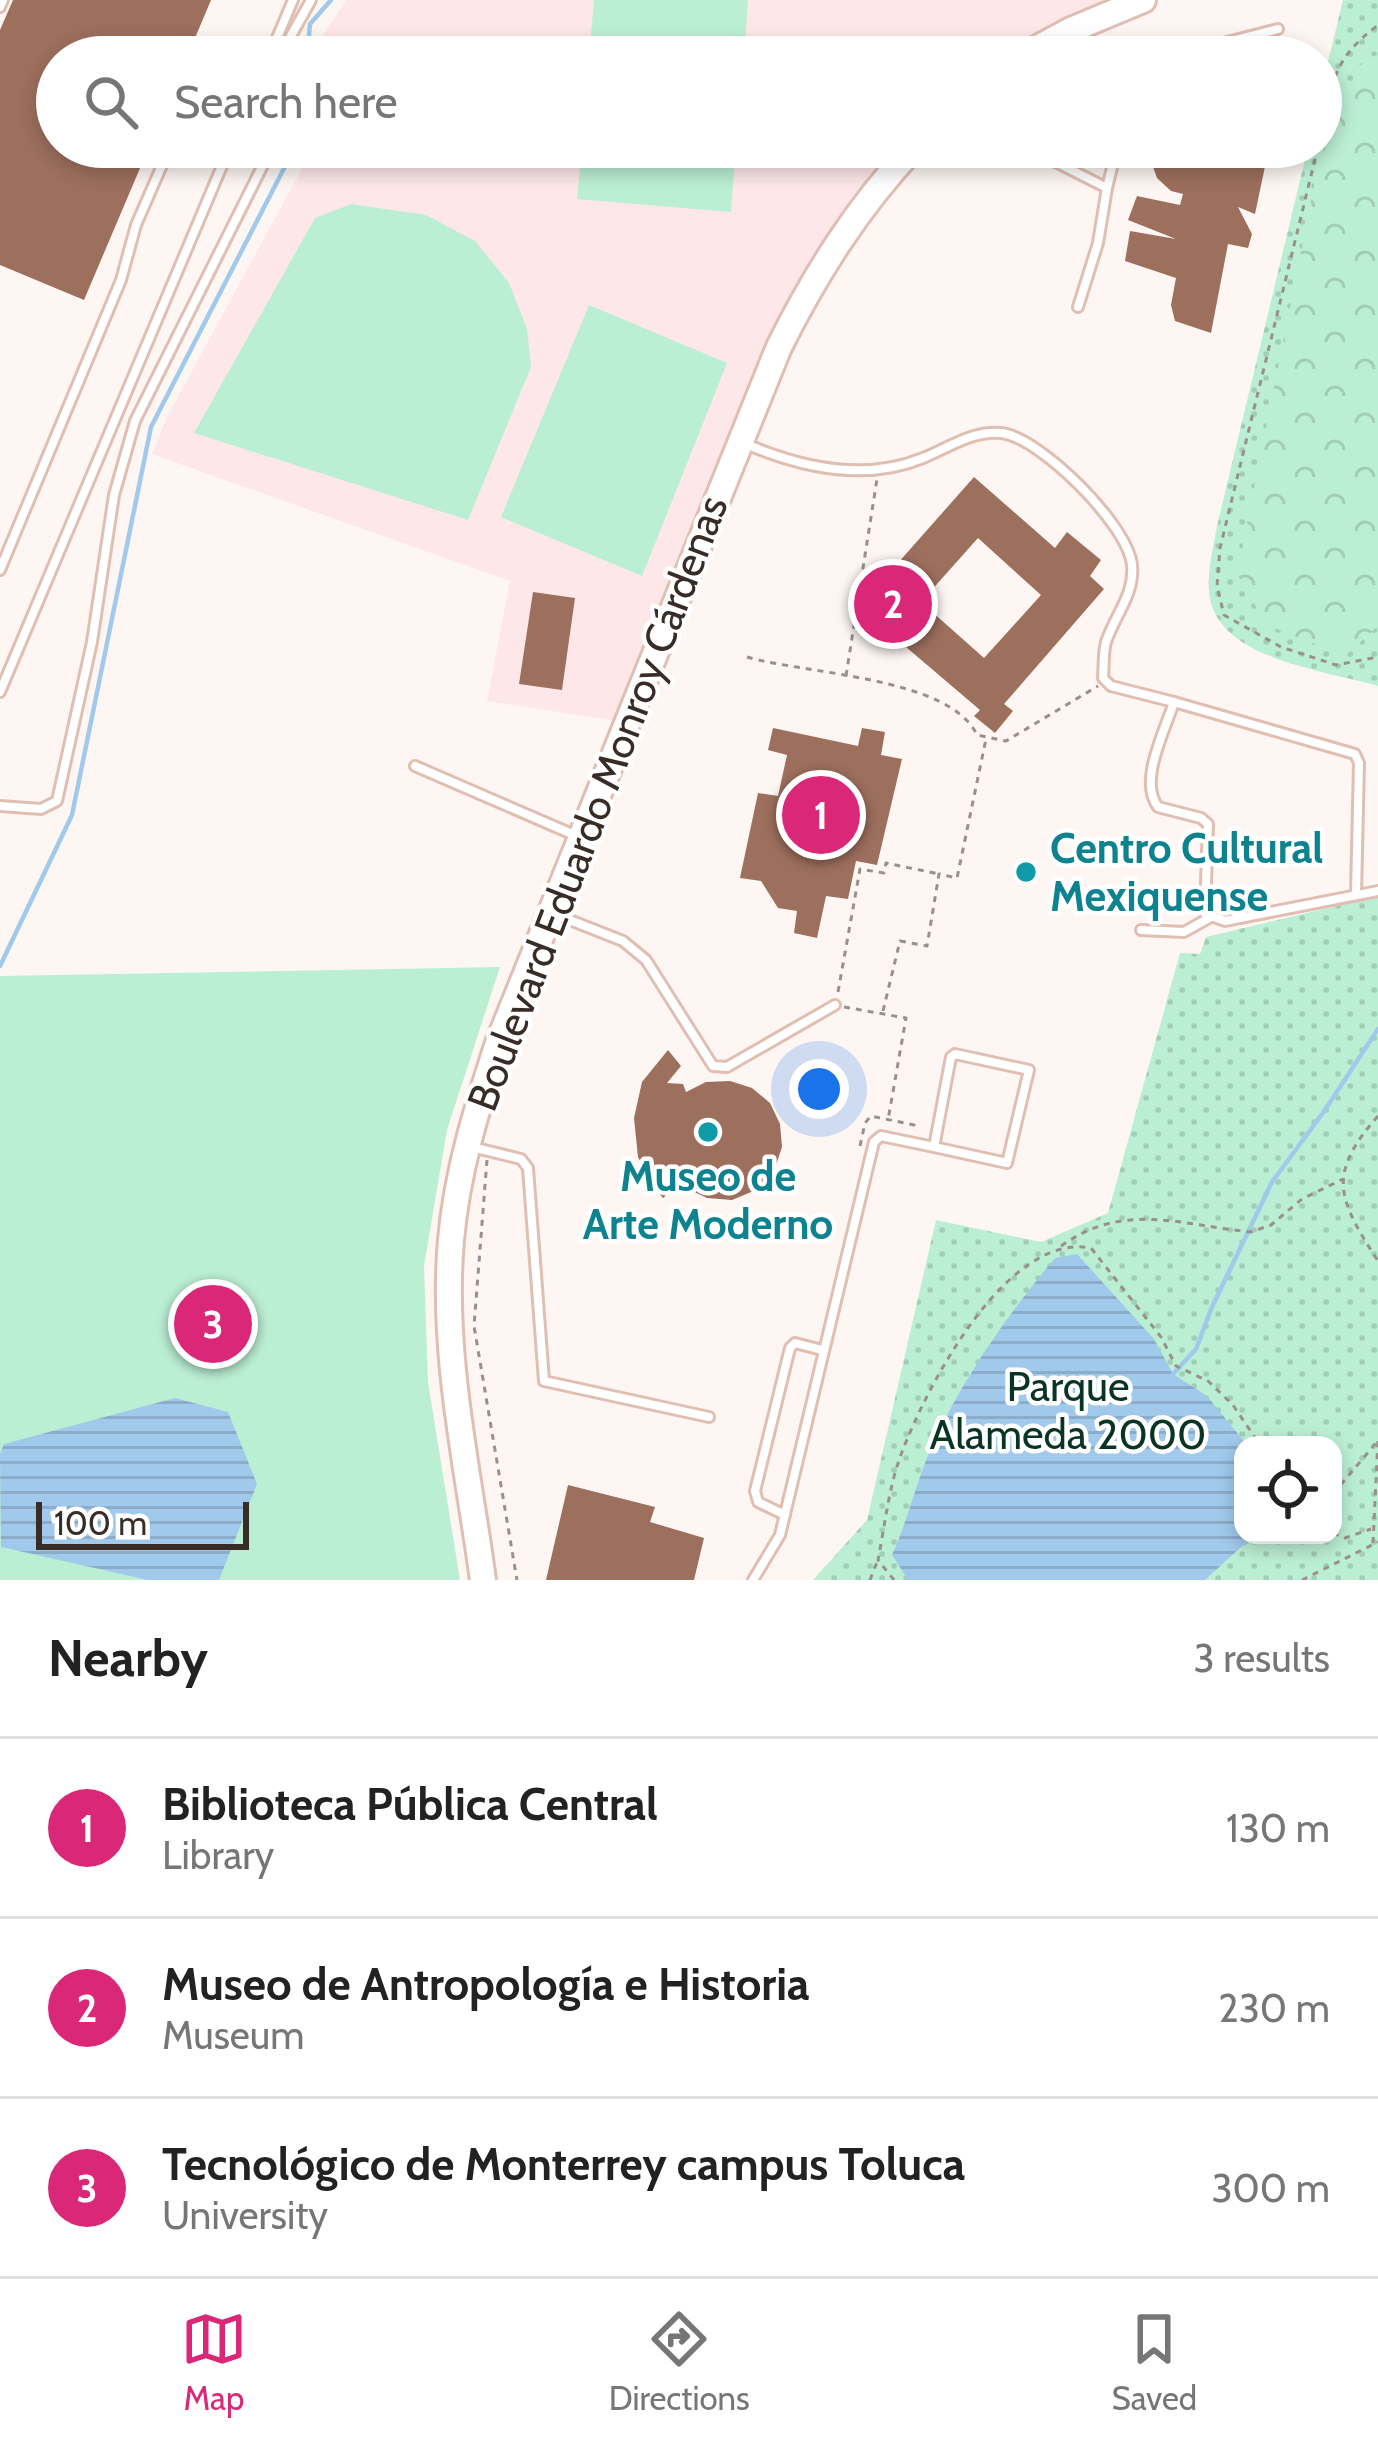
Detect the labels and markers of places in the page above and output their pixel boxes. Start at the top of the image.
pin: 2 [854,559,932,649]
pin: 1 [782,770,860,860]
place label: Centro Cultural Mexiquense [1050,822,1323,922]
marker: Centro Cultural Mexiquense [1013,859,1039,885]
marker: Museo de Arte Moderno [695,1119,721,1145]
place label: Museo de Arte Moderno [583,1150,833,1250]
pin: 3 [174,1279,252,1369]

